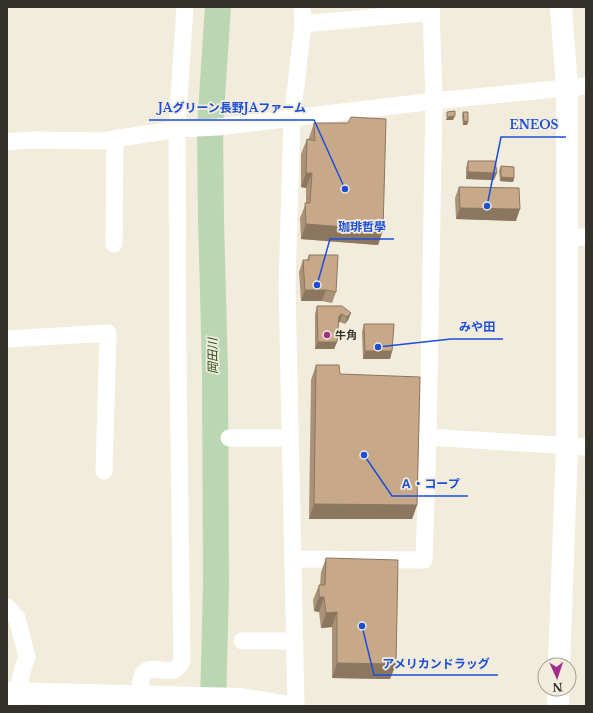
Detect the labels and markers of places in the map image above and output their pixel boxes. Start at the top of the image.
callout: JAグリーン長野JAファーム [149,96,314,120]
callout: ENEOS [501,113,566,137]
callout: 珈琲哲學 [330,215,394,239]
callout: みや田 [451,315,503,339]
place label: 牛角 [335,328,357,342]
marker: 牛角 [322,330,332,340]
callout: Ａ・コープ [392,472,468,496]
callout: アメリカンドラッグ [374,651,498,675]

